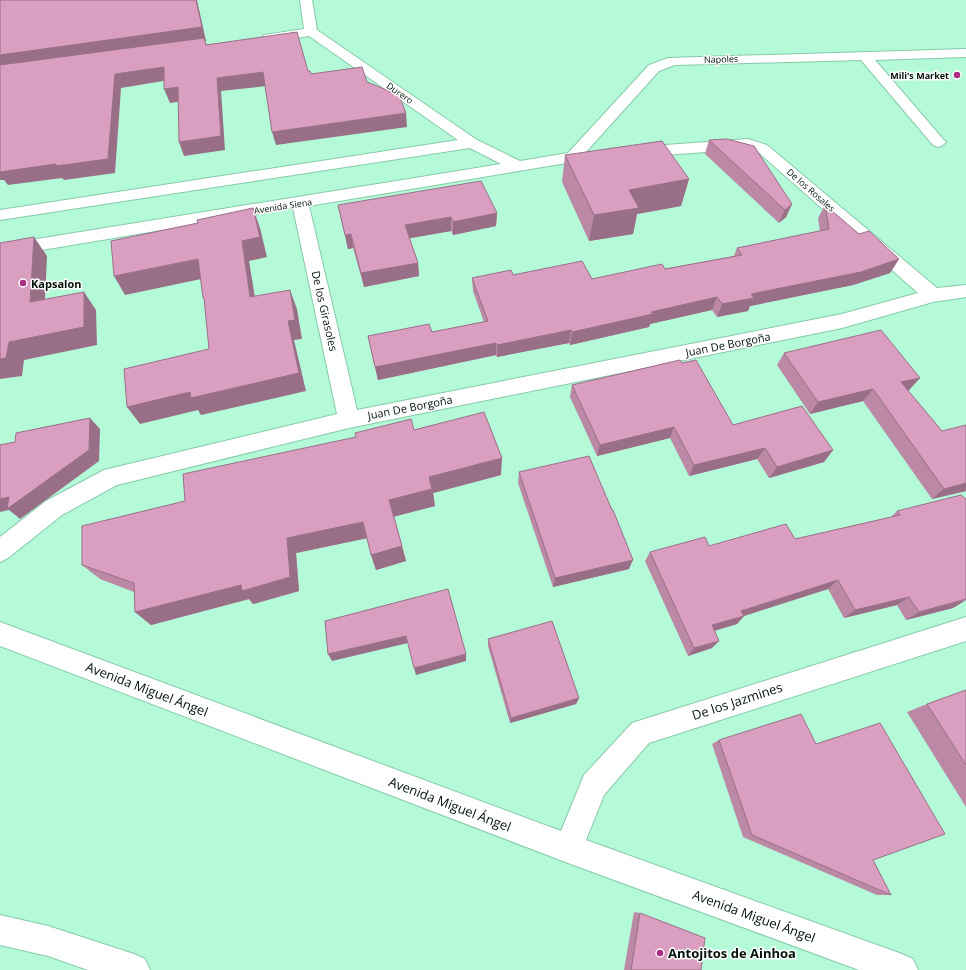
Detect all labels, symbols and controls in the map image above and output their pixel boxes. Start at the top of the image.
street label: Napoles [704,52,738,66]
place label: Mili's Market [890,69,949,82]
marker: Mili's Market [952,70,962,80]
street label: Durero [384,79,416,107]
street label: De los Rosales [784,165,838,215]
street label: Avenida Siena [253,195,313,217]
street label: De los Girasoles [308,269,342,353]
place label: Kapsalon [31,276,81,291]
marker: Kapsalon [18,278,28,288]
street label: Juan De Borgoña [683,328,772,360]
street label: Juan De Borgoña [365,391,454,423]
street label: Avenida Miguel Ángel [83,657,211,721]
street label: De los Jazmines [689,678,785,724]
street label: Avenida Miguel Ángel [386,772,514,836]
street label: Avenida Miguel Ángel [690,885,818,947]
place label: Antojitos de Ainhoa [668,944,796,962]
marker: Antojitos de Ainhoa [655,948,665,958]

